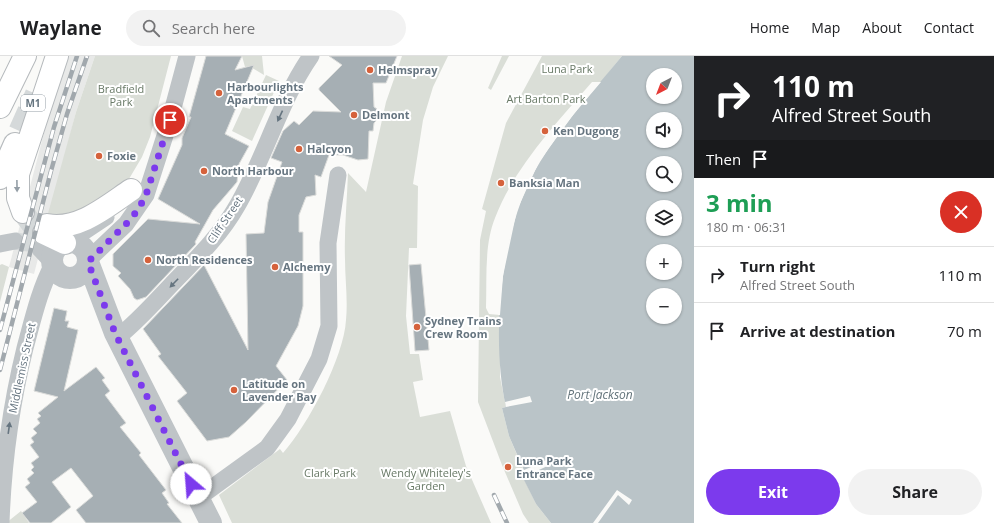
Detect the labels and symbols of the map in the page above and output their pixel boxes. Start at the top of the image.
park label: Luna Park [541,61,593,76]
place label: Helmspray [378,62,438,77]
marker: Helmspray [365,65,375,75]
north arrow [646,68,682,104]
place label: Harbourlights Apartments [227,79,304,107]
park label: Bradfield Park [98,81,144,109]
marker: Harbourlights Apartments [214,88,224,98]
park label: Art Barton Park [506,91,586,106]
road number: M1 [21,95,45,111]
pin [153,103,187,137]
place label: Delmont [362,107,410,122]
one-way arrow [277,110,283,121]
marker: Delmont [349,110,359,120]
place label: Ken Dugong [553,123,620,138]
marker: Ken Dugong [540,126,550,136]
place label: Halcyon [307,141,351,156]
marker: Halcyon [294,144,304,154]
place label: Foxie [107,148,137,163]
marker: Foxie [94,151,104,161]
place label: North Harbour [212,163,294,178]
marker: North Harbour [199,166,209,176]
place label: Banksia Man [509,175,580,190]
marker: Banksia Man [496,178,506,188]
one-way arrow [14,180,20,193]
street label: Cliff Street [203,193,246,246]
place label: North Residences [156,252,253,267]
marker: North Residences [143,255,153,265]
place label: Alchemy [283,259,331,274]
marker: Alchemy [270,262,280,272]
one-way arrow [169,278,178,288]
place label: Sydney Trains Crew Room [425,313,502,341]
street label: Middlemiss Street [5,321,38,415]
marker: Sydney Trains Crew Room [412,322,422,332]
place label: Latitude on Lavender Bay [242,376,317,404]
marker: Latitude on Lavender Bay [229,385,239,395]
water label: Port Jackson [567,386,633,403]
one-way arrow [6,422,12,434]
place label: Luna Park Entrance Face [516,453,593,481]
marker: Luna Park Entrance Face [503,462,513,472]
position arrow [170,463,212,505]
park label: Clark Park [304,465,356,480]
park label: Wendy Whiteley's Garden [381,465,471,493]

